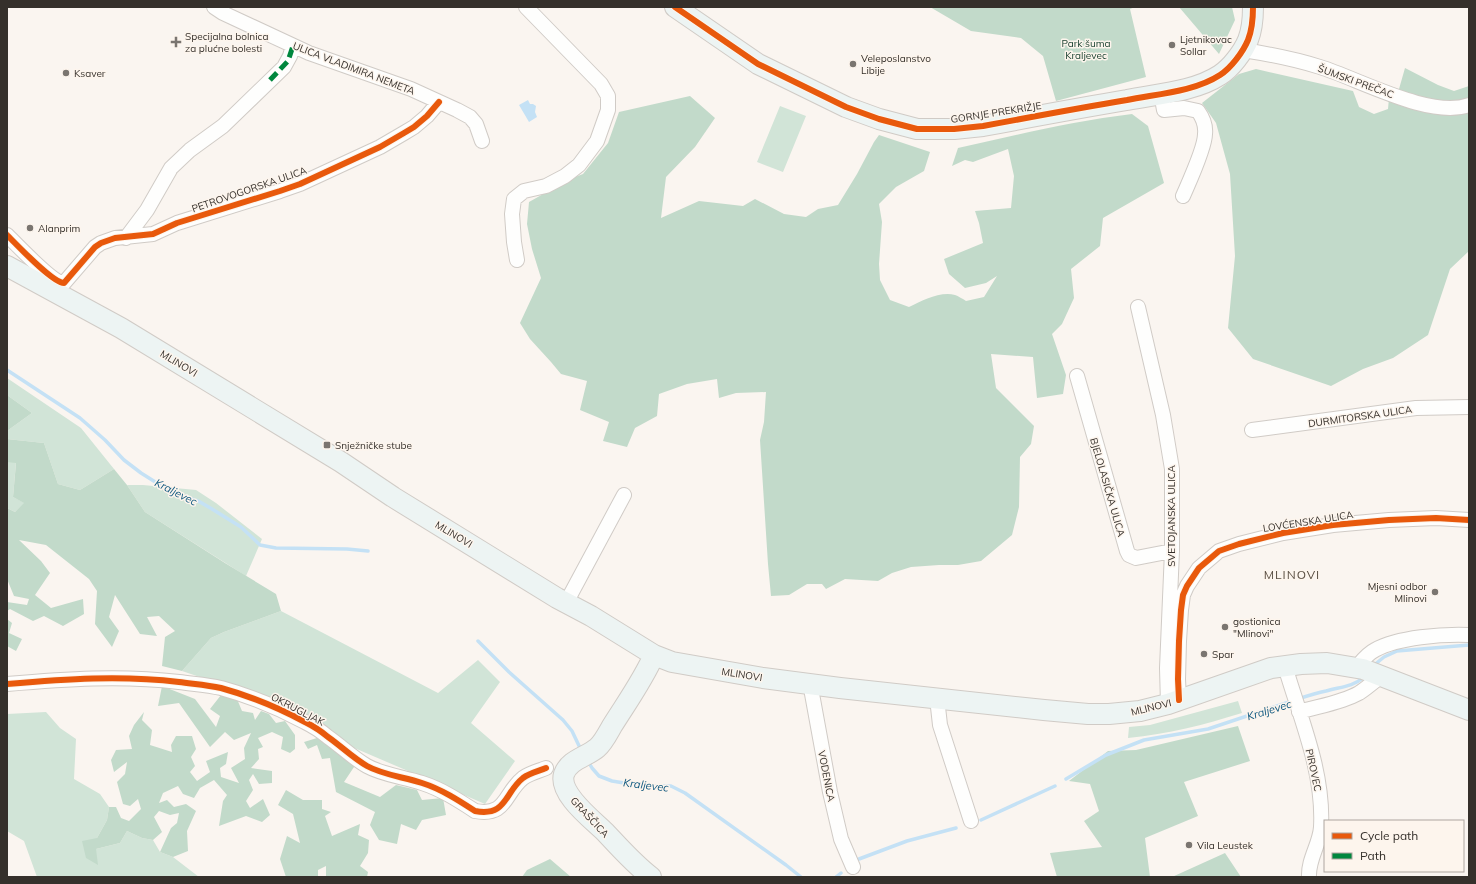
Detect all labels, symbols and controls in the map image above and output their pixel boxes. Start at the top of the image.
place label: Specijalna bolnica za plućne bolesti [185,30,268,55]
place label: Ljetnikovac Sollar [1180,33,1232,58]
marker: Specijalna bolnica za plućne bolesti [170,36,182,48]
park label: Park šuma Kraljevec [1061,37,1111,62]
street label: ULICA VLADIMIRA NEMETA [291,39,417,98]
marker: Ljetnikovac Sollar [1167,40,1177,50]
place label: Veleposlanstvo Libije [861,52,931,77]
marker: Veleposlanstvo Libije [848,59,858,69]
street label: ŠUMSKI PREČAC [1316,62,1396,101]
place label: Ksaver [74,67,106,80]
marker: Ksaver [61,68,71,78]
street label: GORNJE PREKRIŽJE [950,99,1042,126]
street label: PETROVOGORSKA ULICA [190,163,309,215]
place label: Alanprim [38,222,81,235]
marker: Alanprim [25,223,35,233]
street label: MLINOVI [158,347,200,380]
street label: DURMITORSKA ULICA [1307,403,1413,430]
street label: BJELOLASIČKA ULICA [1087,436,1128,539]
place label: Snježničke stube [335,439,412,452]
marker: Snježničke stube [322,440,332,450]
street label: SVETOJANSKA ULICA [1165,465,1178,567]
water label: Kraljevec [152,475,200,509]
street label: LOVĆENSKA ULICA [1262,508,1355,535]
street label: MLINOVI [433,518,475,551]
district label: MLINOVI [1264,567,1320,582]
place label: Mjesni odbor Mlinovi [1368,580,1427,605]
marker: Mjesni odbor Mlinovi [1430,587,1440,597]
place label: gostionica "Mlinovi" [1233,615,1280,640]
marker: gostionica "Mlinovi" [1220,622,1230,632]
place label: Spar [1212,648,1234,661]
marker: Spar [1199,649,1209,659]
street label: MLINOVI [721,665,763,684]
street label: OKRUGLJAK [269,690,327,729]
street label: MLINOVI [1130,696,1173,719]
water label: Kraljevec [1245,696,1293,723]
street label: PIROVEC [1303,748,1324,793]
street label: VODENICA [815,749,838,803]
water label: Kraljevec [622,775,670,795]
street label: GRAŠČICA [567,794,612,841]
legend [1324,820,1464,872]
text: Cycle path [1360,828,1418,843]
place label: Vila Leustek [1197,839,1254,852]
marker: Vila Leustek [1184,840,1194,850]
text: Path [1360,848,1386,863]

